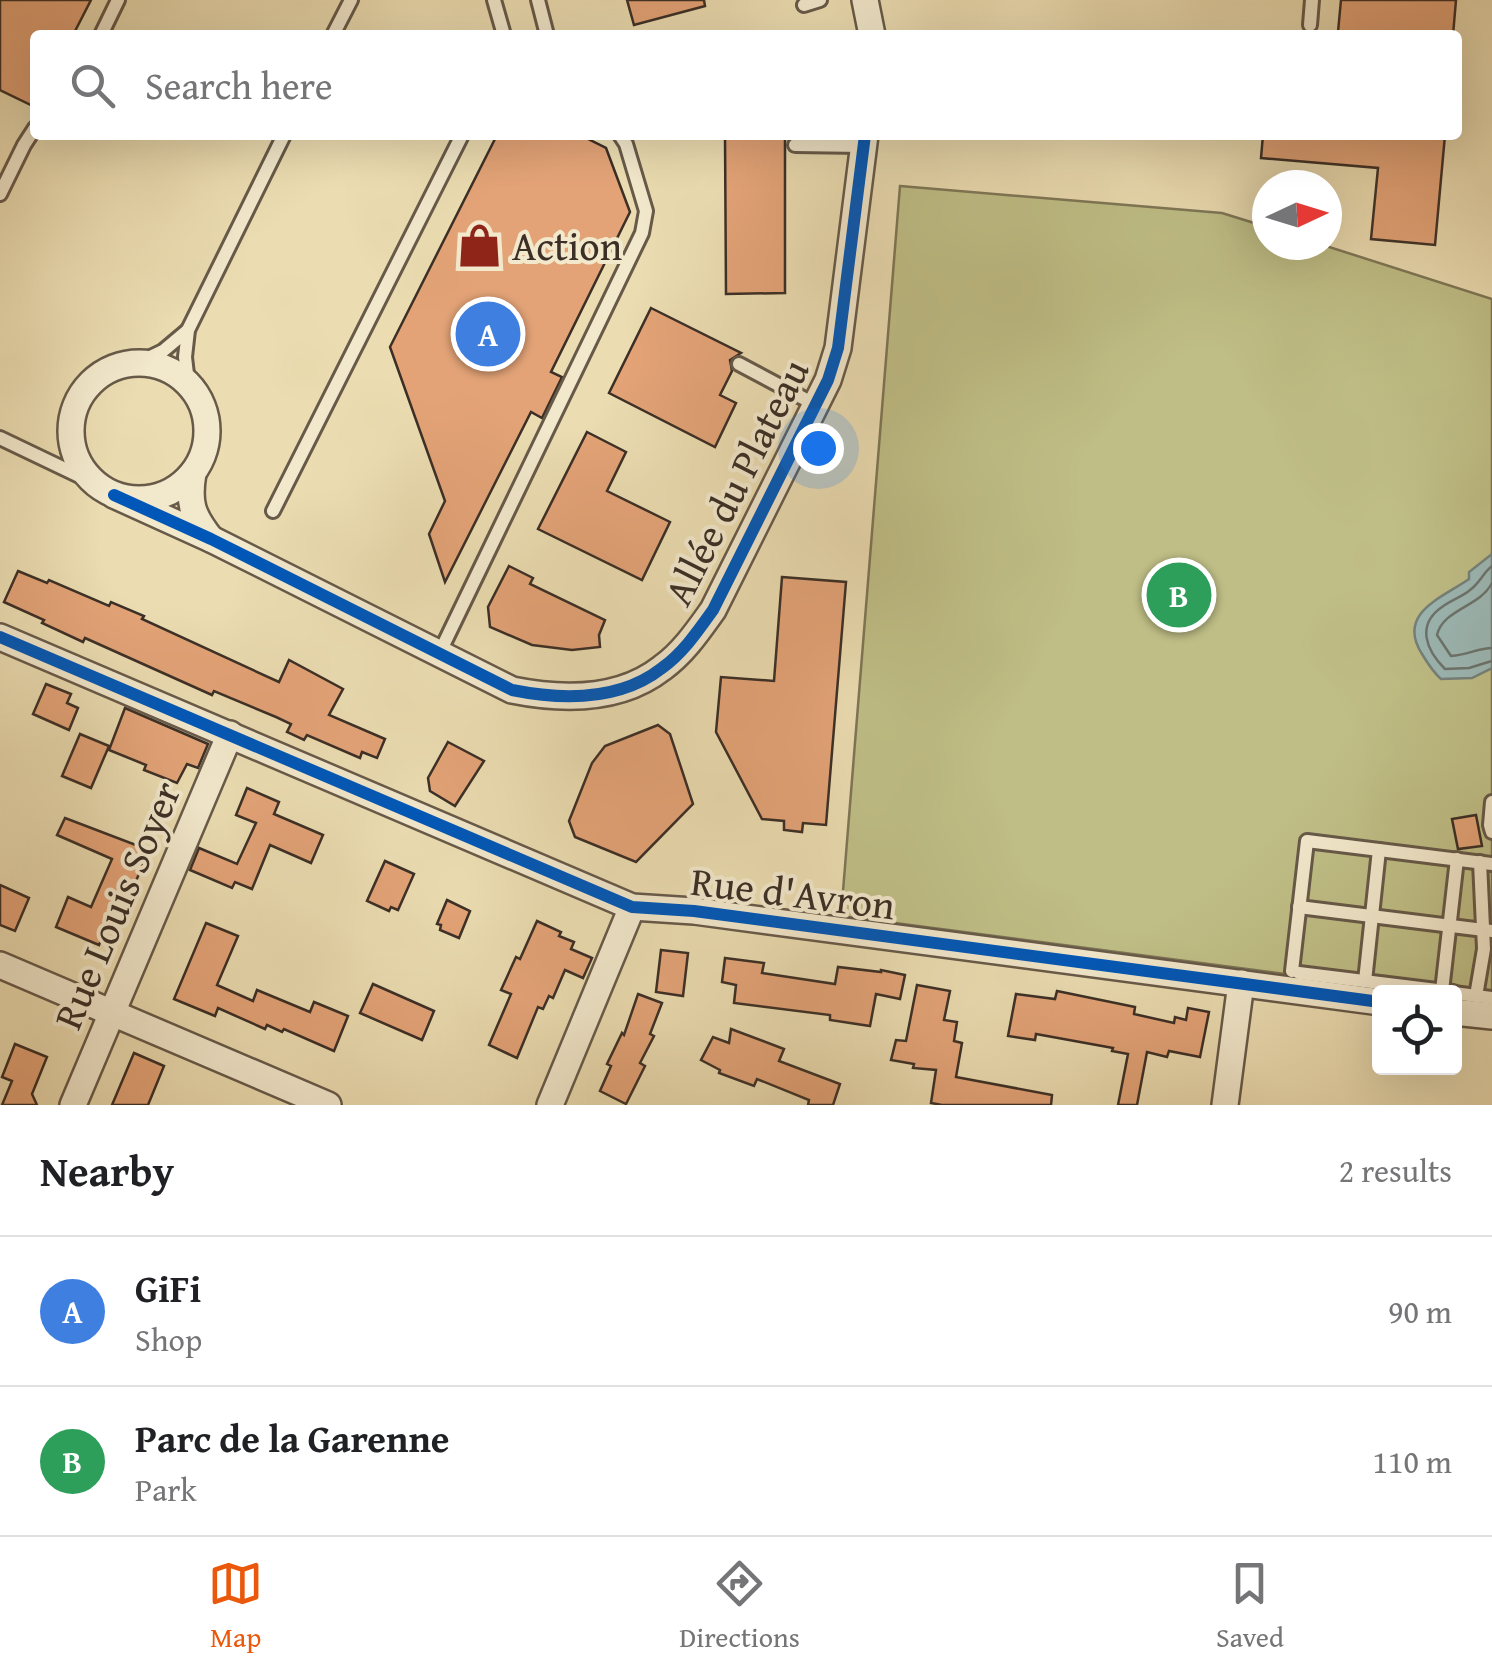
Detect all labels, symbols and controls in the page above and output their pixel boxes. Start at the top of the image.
search box [30,30,1462,140]
text: Search here [145,57,333,113]
icon: search [65,58,120,113]
north arrow [1252,170,1342,260]
place label: Action [512,216,622,275]
shop icon: Action [455,222,503,270]
pin: A [456,296,520,372]
street label: Allée du Plateau [648,348,823,615]
your location [793,423,844,474]
pin: B [1146,558,1212,632]
street label: Rue Louis Soyer [38,772,195,1038]
street label: Rue d'Avron [688,851,898,934]
map controls [1372,985,1462,1075]
button: locate [1372,985,1462,1075]
text: Nearby [40,1140,174,1201]
text: 2 results [1339,1147,1452,1194]
text: GiFi [135,1260,201,1316]
text: A [62,1288,83,1335]
text: 90 m [1388,1288,1452,1335]
text: Shop [135,1316,202,1363]
text: Parc de la Garenne [135,1410,450,1466]
text: B [63,1438,82,1485]
text: 110 m [1373,1438,1452,1485]
text: Park [135,1466,197,1513]
tab: Map [208,1556,263,1657]
tab: Directions [679,1556,800,1657]
tab: Saved [1216,1556,1284,1657]

